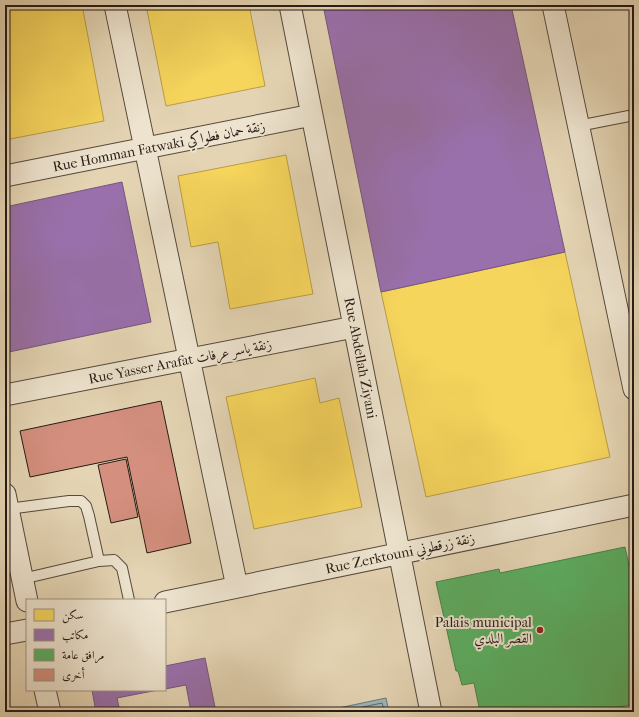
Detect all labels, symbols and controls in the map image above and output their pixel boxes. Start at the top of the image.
street label: Rue Homman Fatwaki زنقة حمان فطواكي [51,117,267,178]
street label: Rue Abdellah Ziyani [340,296,381,420]
street label: Rue Yasser Arafat زنقة ياسر عرفات [87,335,273,389]
street label: Rue Zerktouni زنقة زرقطوني [324,529,477,581]
legend [26,599,166,691]
text: سكن [62,608,83,624]
place label: Palais municipal القصر البلدي [435,614,532,650]
marker: Palais municipal القصر البلدي [535,625,545,635]
text: مكاتب [62,628,88,643]
text: مرافق عامة [62,648,104,664]
text: أخرى [62,667,85,682]

